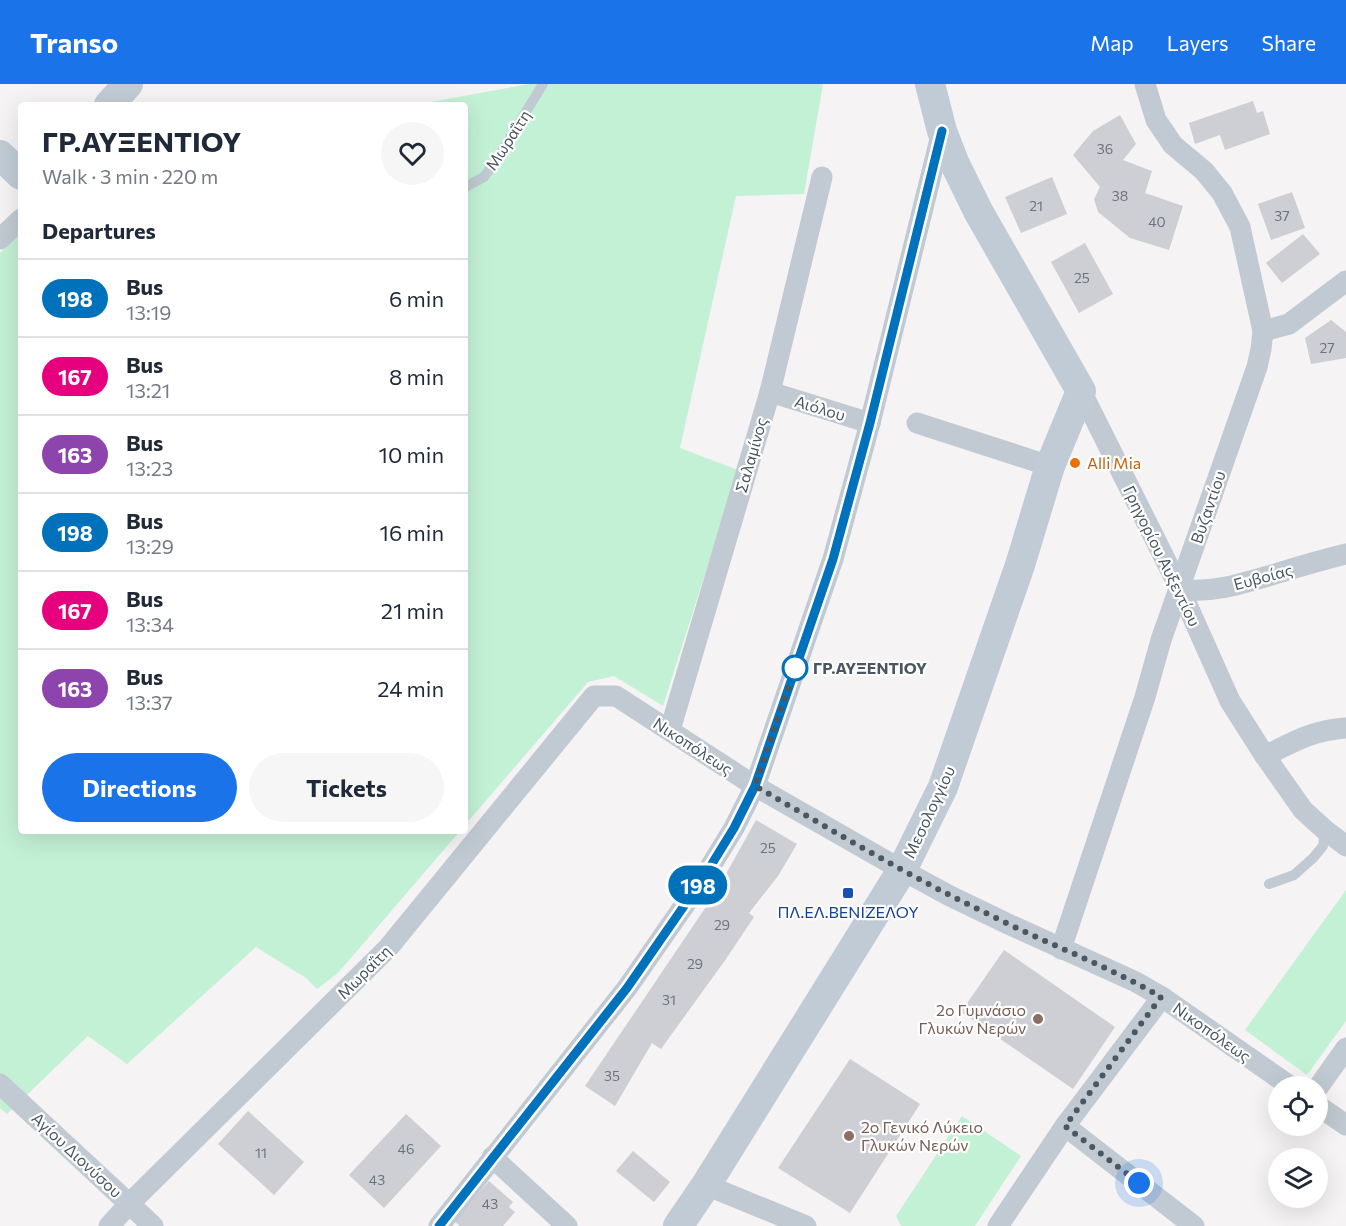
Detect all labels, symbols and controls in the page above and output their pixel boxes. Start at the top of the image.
text: Transo [30,25,118,59]
text: Map [1090,30,1134,55]
text: Layers [1167,30,1229,55]
text: Share [1262,30,1316,55]
street label: Μωραΐτη [481,106,534,173]
button: heart [381,122,444,185]
text: ΓΡ.ΑΥΞΕΝΤΙΟΥ [42,124,241,158]
house number: 36 [1097,140,1113,157]
text: Walk · 3 min · 220 m [42,164,218,188]
house number: 38 [1112,187,1128,204]
house number: 21 [1029,197,1043,214]
house number: 37 [1274,207,1290,224]
house number: 40 [1148,213,1166,230]
text: Departures [42,217,156,244]
house number: 25 [1074,269,1090,286]
text: Bus [126,273,163,300]
text: 6 min [389,285,444,312]
text: 198 [57,286,93,311]
text: 13:19 [126,300,171,324]
house number: 27 [1319,339,1335,356]
text: Bus [126,351,163,378]
text: 8 min [389,363,444,390]
text: 167 [58,364,92,389]
text: 13:21 [126,378,170,402]
street label: Αιόλου [793,391,848,424]
street label: Σαλαμίνος [731,415,770,494]
text: Bus [126,429,163,456]
text: 10 min [379,441,444,468]
text: 163 [58,442,92,467]
place label: Alli Mia [1087,453,1141,472]
text: 13:23 [126,456,173,480]
marker: Alli Mia [1068,456,1082,470]
street label: Βυζαντίου [1186,468,1229,546]
street label: Γρηγορίου Αυξεντίου [1120,482,1205,629]
text: Bus [126,507,163,534]
text: 16 min [380,519,444,546]
text: 198 [57,520,93,545]
text: 13:29 [126,534,174,558]
street label: Ευβοίας [1231,560,1294,593]
text: Bus [126,585,163,612]
text: 21 min [381,597,444,624]
text: 167 [58,598,92,623]
text: 13:34 [126,612,174,636]
marker: ΓΡ.ΑΥΞΕΝΤΙΟΥ [782,655,808,681]
place label: ΓΡ.ΑΥΞΕΝΤΙΟΥ [813,658,927,677]
text: Bus [126,663,163,690]
text: 24 min [377,675,444,702]
text: 163 [58,676,92,701]
text: 13:37 [126,690,173,714]
street label: Νικοπόλεως [650,713,736,778]
button: Directions [42,753,237,822]
button: Tickets [249,753,444,822]
street label: Μεσολογγίου [899,763,958,861]
house number: 25 [760,839,776,856]
line badge: 198 [664,866,732,904]
text: 198 [680,873,716,898]
marker: ΠΛ.ΕΛ.ΒΕΝΙΖΕΛΟΥ [841,886,855,900]
place label: ΠΛ.ΕΛ.ΒΕΝΙΖΕΛΟΥ [777,902,919,921]
house number: 29 [714,916,730,933]
street label: Μωραΐτη [333,941,394,1002]
house number: 29 [687,955,703,972]
house number: 31 [662,991,676,1008]
street label: Νικοπόλεως [1170,998,1255,1065]
place label: 2ο Γυμνάσιο Γλυκών Νερών [919,1000,1026,1037]
marker: 2ο Γυμνάσιο Γλυκών Νερών [1031,1012,1045,1026]
house number: 35 [604,1067,620,1084]
map controls [1268,1076,1328,1208]
button: locate [1268,1076,1328,1136]
street label: Αγίου Διονύσου [28,1108,126,1201]
place label: 2ο Γενικό Λύκειο Γλυκών Νερών [861,1117,983,1154]
marker: 2ο Γενικό Λύκειο Γλυκών Νερών [842,1129,856,1143]
house number: 46 [398,1140,414,1157]
house number: 11 [255,1144,267,1161]
button: layers [1268,1148,1328,1208]
your location [1124,1168,1154,1198]
house number: 43 [369,1171,385,1188]
house number: 43 [482,1195,498,1212]

